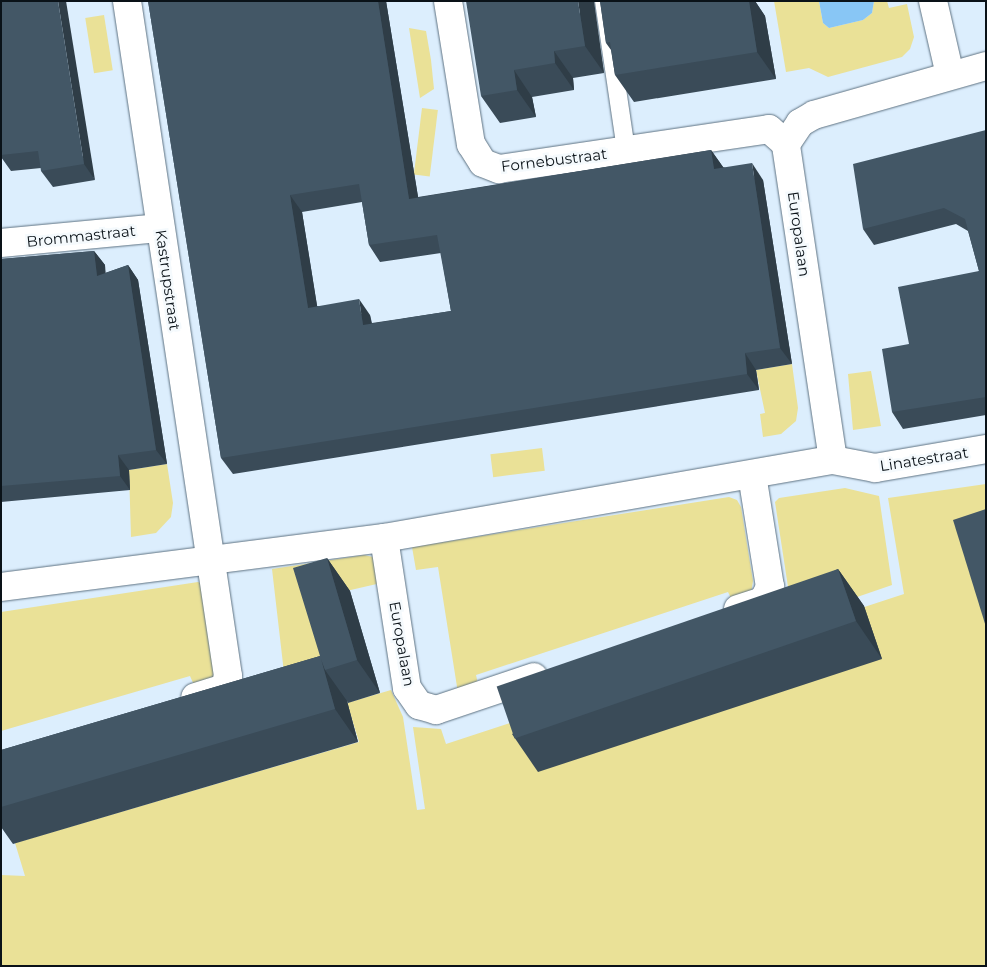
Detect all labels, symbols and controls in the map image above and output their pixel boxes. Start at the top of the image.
street label: Fornebustraat [500,145,608,175]
street label: Europalaan [784,190,814,278]
street label: Brommastraat [25,221,137,251]
street label: Kastrupstraat [152,228,184,332]
street label: Linatestraat [878,443,970,475]
street label: Europalaan [386,600,418,688]

